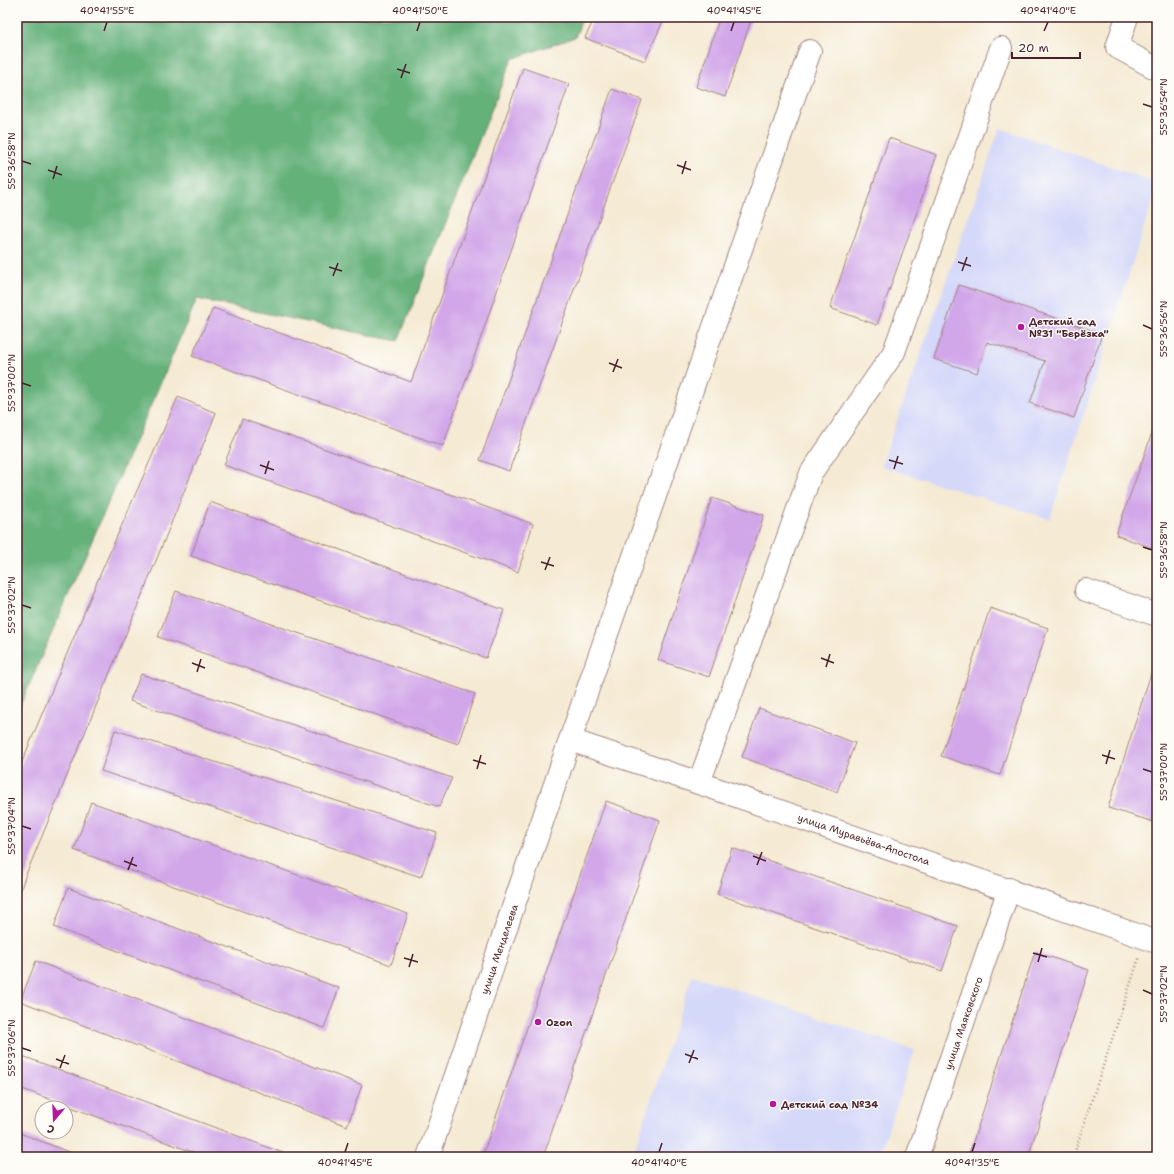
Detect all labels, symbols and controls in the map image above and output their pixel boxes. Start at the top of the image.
text: 40°41'55"E [80,4,134,17]
text: 40°41'50"E [392,4,448,17]
text: 40°41'45"E [706,4,762,17]
text: 40°41'40"E [1020,4,1076,17]
scale bar [1012,34,1080,60]
text: 20 m [1018,40,1049,56]
text: 55°36'54"N [1157,78,1170,136]
text: 55°36'58"N [5,132,18,190]
text: 55°36'56"N [1157,301,1170,357]
place label: Детский сад №31 "Берёзка" [1029,315,1109,340]
marker: Детский сад №31 "Берёзка" [1016,322,1026,332]
text: 55°37'00"N [5,354,18,412]
text: 55°36'58"N [1157,521,1170,579]
text: 55°37'02"N [5,576,18,634]
text: 55°37'00"N [1157,743,1170,801]
text: 55°37'04"N [5,797,18,855]
street label: улица Муравьёва-Апостола [796,811,932,868]
street label: улица Менделеева [478,902,521,996]
text: 55°37'02"N [1157,965,1170,1023]
street label: улица Маяковского [941,975,985,1071]
place label: Ozon [546,1016,573,1029]
marker: Ozon [533,1017,543,1027]
text: 55°37'06"N [5,1019,18,1077]
place label: Детский сад №34 [781,1098,878,1111]
marker: Детский сад №34 [768,1099,778,1109]
north arrow [34,1100,74,1140]
text: С [45,1121,57,1137]
text: 40°41'45"E [317,1156,373,1169]
text: 40°41'40"E [631,1156,687,1169]
text: 40°41'35"E [944,1156,1000,1169]

